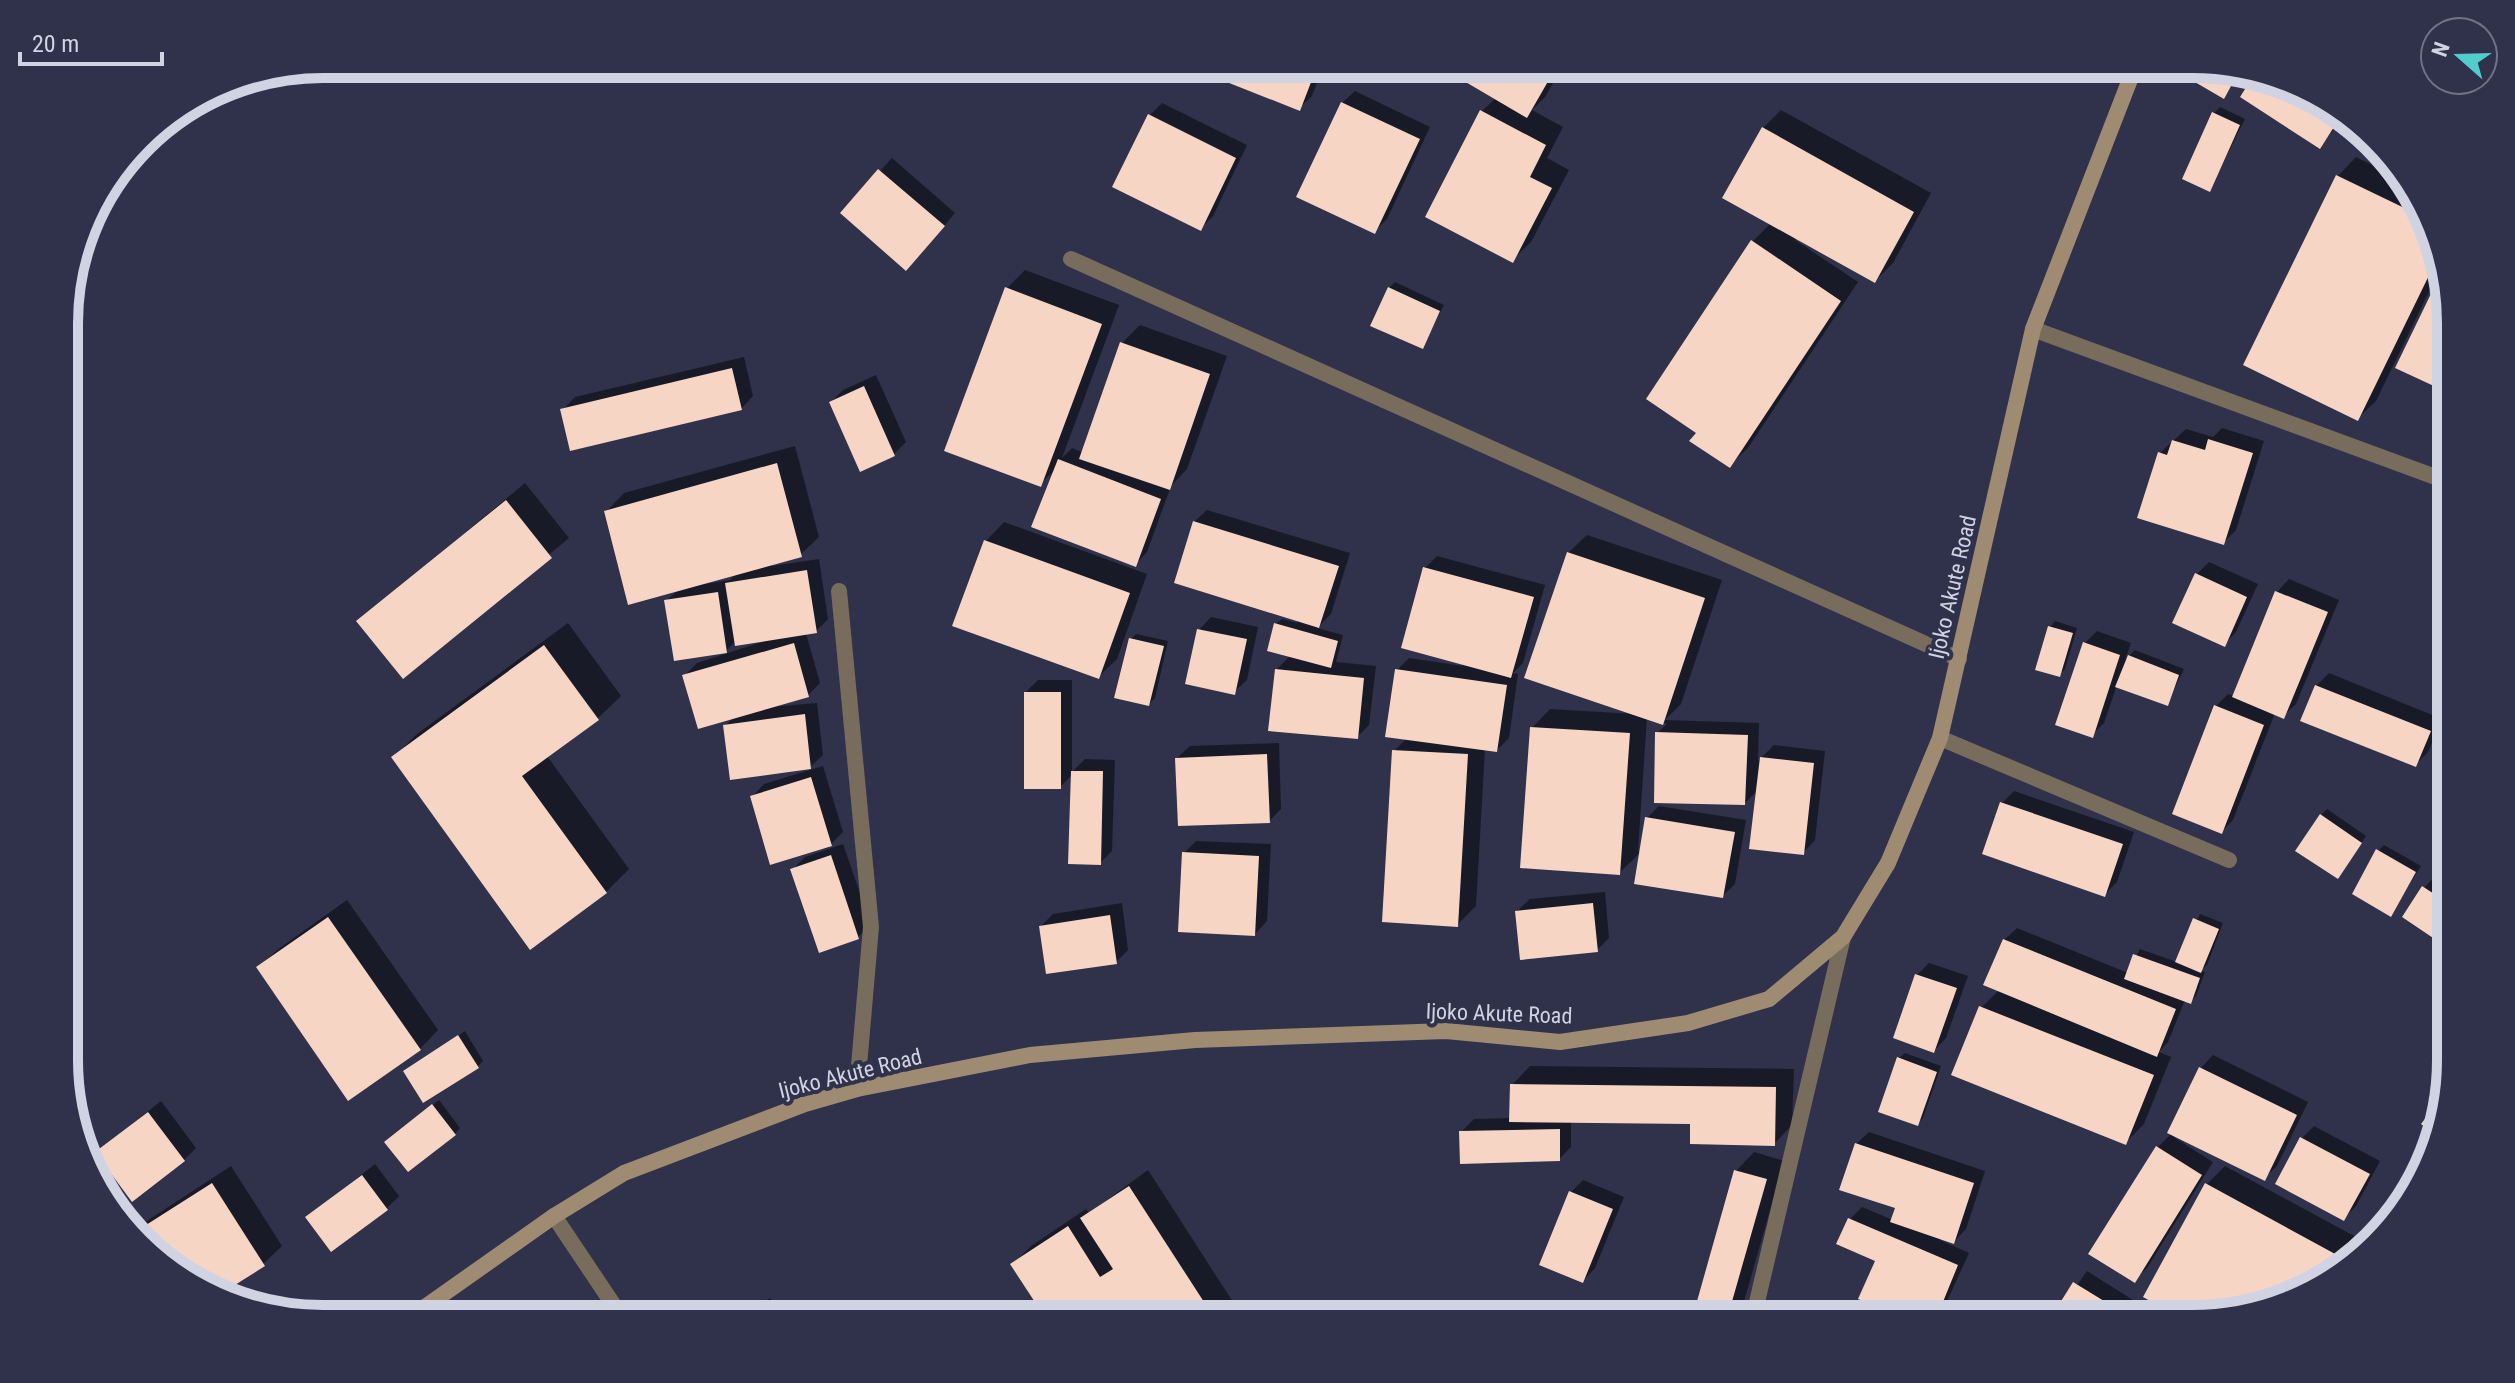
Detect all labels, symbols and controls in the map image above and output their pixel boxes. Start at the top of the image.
scale bar [20,16,162,66]
north arrow [2419,16,2499,96]
text: 20 m [32,30,79,58]
text: N [2427,39,2455,60]
street label: Ijoko Akute Road [1924,513,1981,661]
street label: Ijoko Akute Road [1425,998,1573,1029]
street label: Ijoko Akute Road [776,1044,924,1103]

